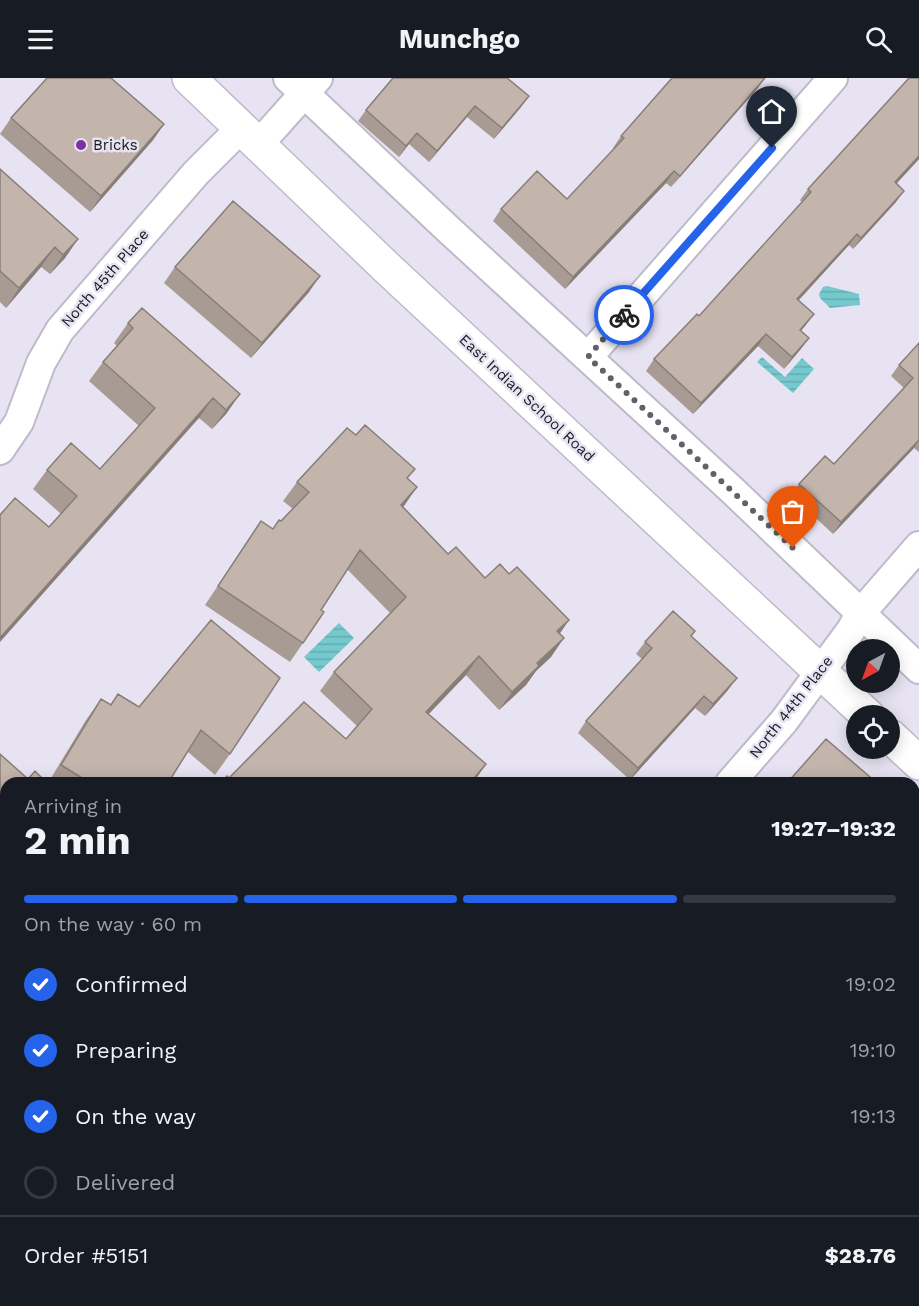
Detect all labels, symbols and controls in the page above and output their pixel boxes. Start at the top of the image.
icon: menu [24,23,57,56]
text: Munchgo [399,23,520,55]
icon: search [862,23,895,56]
pin [746,86,797,148]
icon: home [755,95,788,128]
place label: Bricks [93,136,138,154]
marker: Bricks [74,138,88,152]
street label: North 45th Place [57,225,153,331]
courier [594,285,654,345]
icon: bike [608,299,641,332]
street label: East Indian School Road [456,331,598,465]
pin [767,486,818,548]
icon: bag [776,495,809,528]
north arrow [846,639,900,693]
map controls [846,639,900,759]
street label: North 44th Place [746,652,836,762]
button: locate [846,705,900,759]
text: Arriving in [24,794,122,818]
text: 19:27–19:32 [771,816,896,841]
text: 2 min [24,818,131,863]
text: On the way · 60 m [24,912,202,936]
icon: check [24,968,57,1001]
text: Confirmed [75,972,188,997]
text: 19:02 [846,972,896,996]
icon: check [24,1034,57,1067]
text: Preparing [75,1038,176,1063]
text: 19:10 [850,1038,896,1062]
icon: check [24,1100,57,1133]
text: On the way [75,1104,196,1129]
text: 19:13 [850,1104,896,1128]
text: Delivered [75,1170,175,1195]
text: Order #5151 [24,1243,148,1268]
text: $28.76 [825,1243,896,1268]

